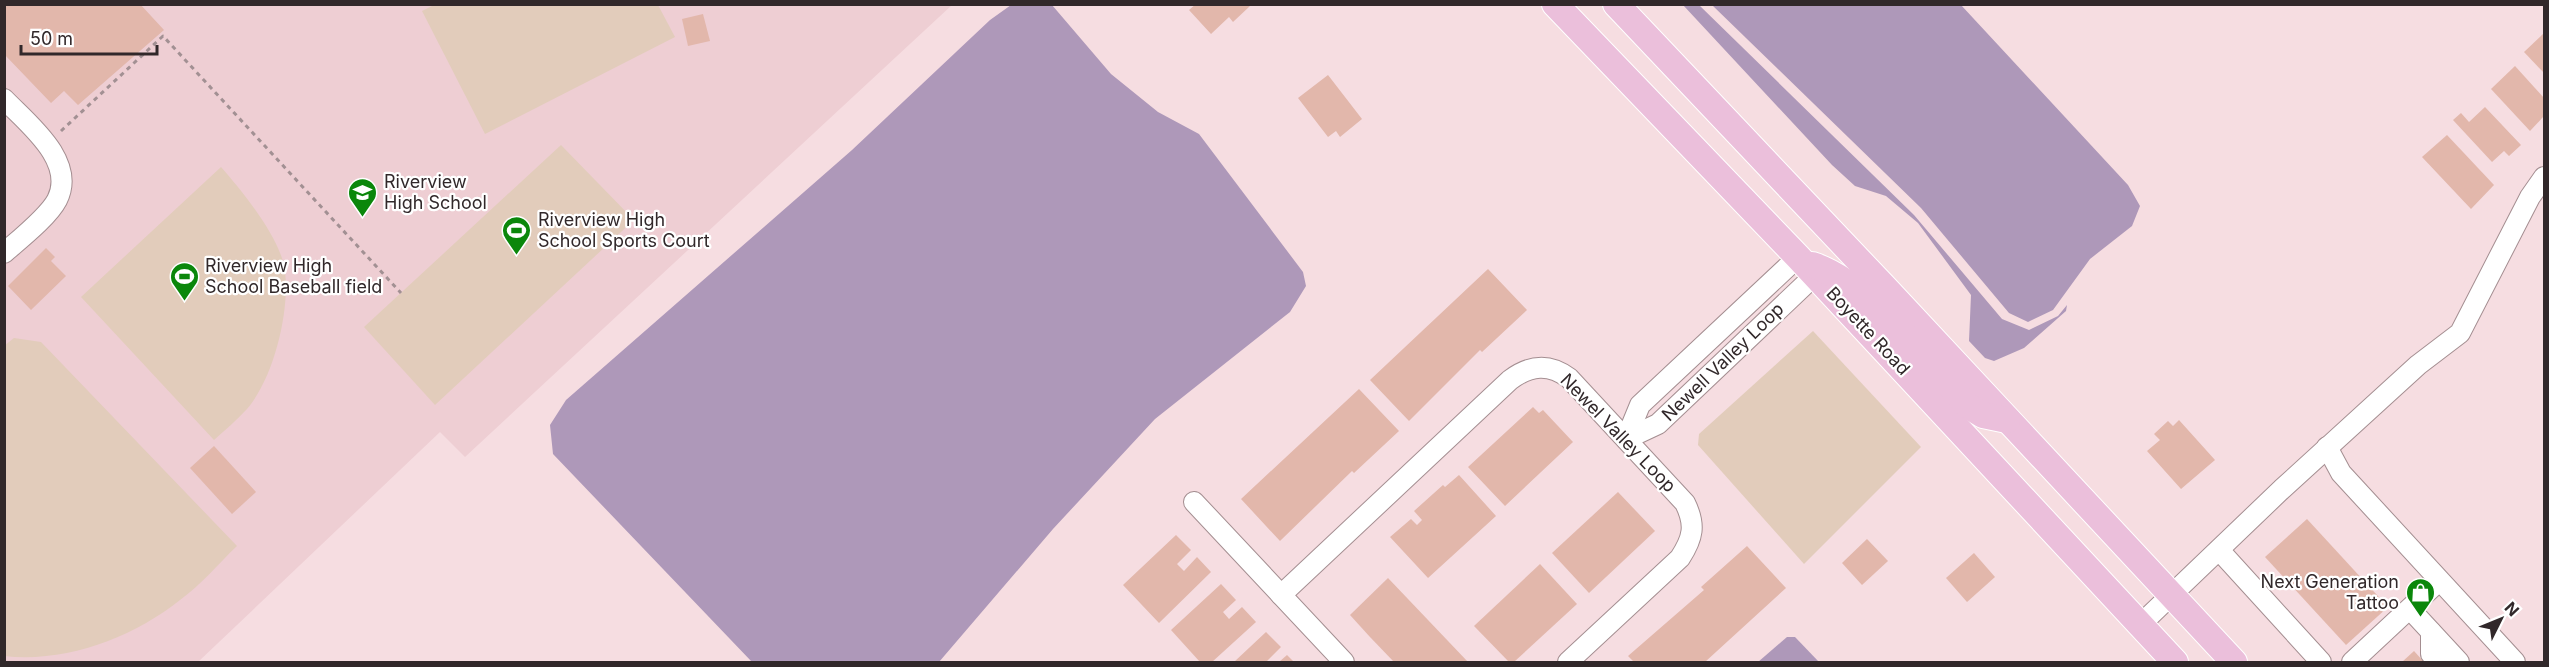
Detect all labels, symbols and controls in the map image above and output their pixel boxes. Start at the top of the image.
scale bar [21,18,158,56]
text: 50 m [30,28,73,49]
place label: Riverview High School [384,171,487,213]
school or university icon: Riverview High School [347,176,379,218]
place label: Riverview High School Sports Court [538,209,710,251]
sports icon: Riverview High School Sports Court [501,214,533,256]
place label: Riverview High School Baseball field [205,255,382,297]
sports icon: Riverview High School Baseball field [168,260,200,302]
street label: Boyette Road [1822,282,1914,379]
street label: Newell Valley Loop [1658,298,1788,425]
street label: Newel Valley Loop [1556,369,1680,496]
place label: Next Generation Tattoo [2261,571,2399,613]
shop icon: Next Generation Tattoo [2404,576,2436,618]
north arrow [2471,589,2531,649]
text: N [2500,597,2523,620]

